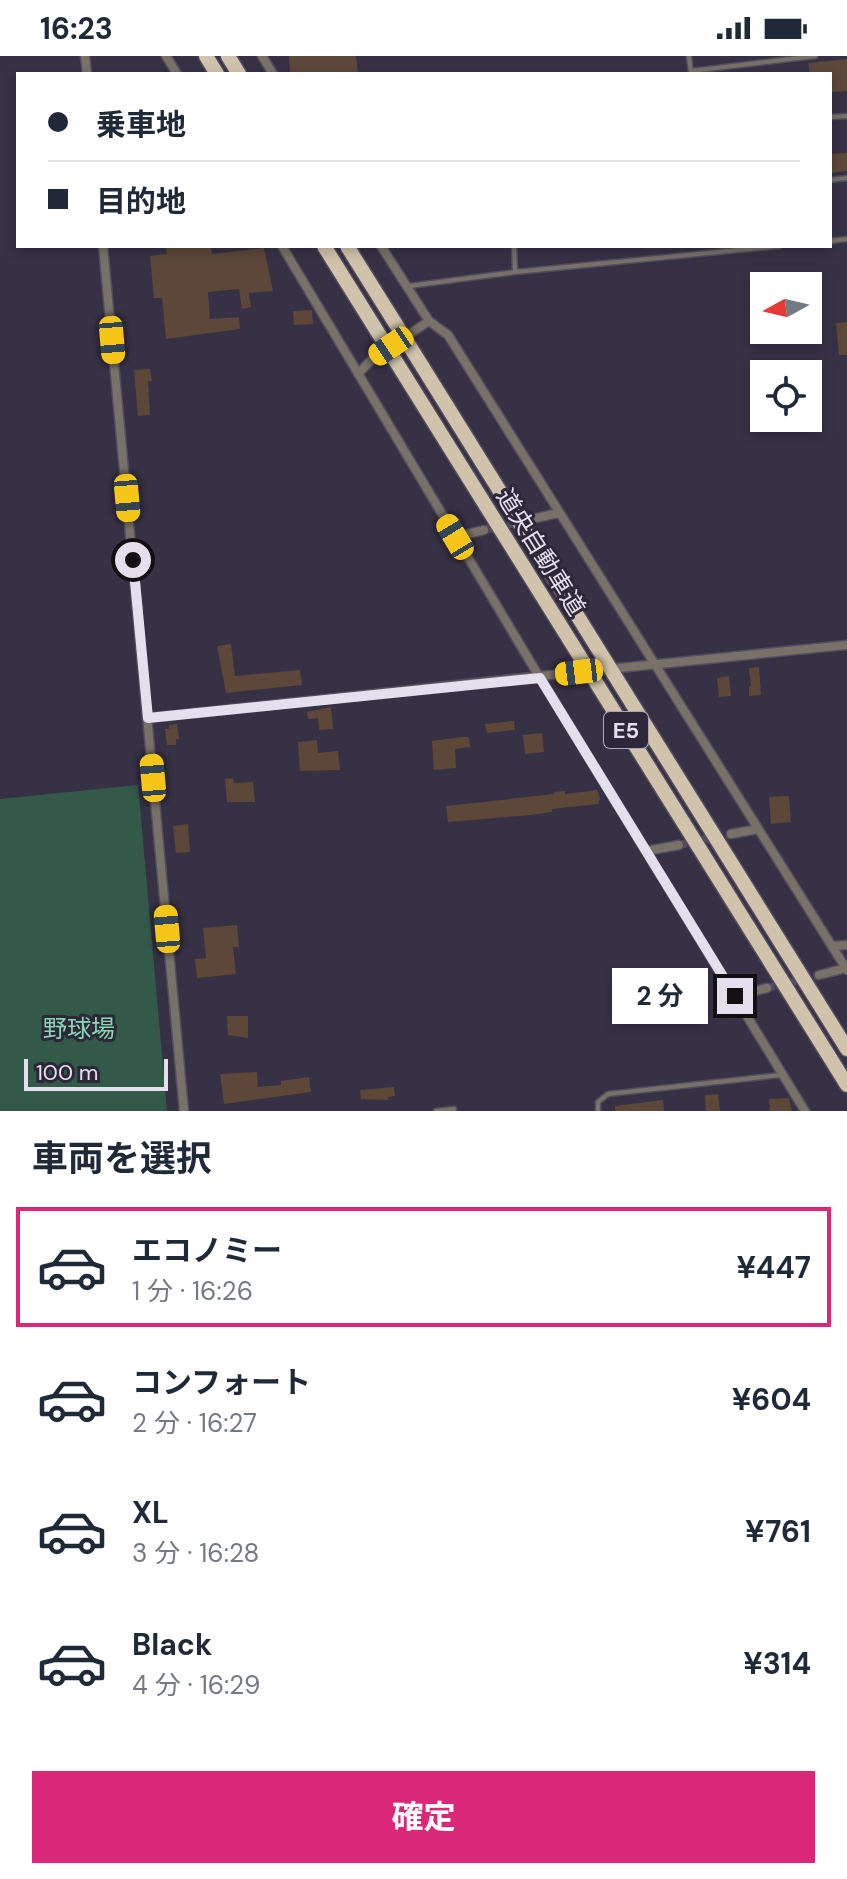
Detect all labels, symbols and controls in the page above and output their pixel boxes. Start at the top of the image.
text: 16:23 [40,9,113,48]
text: 乗車地 [96,105,186,144]
text: 目的地 [96,182,186,221]
north arrow [750,272,822,344]
map controls [750,272,822,432]
car [98,315,126,365]
car [364,323,418,369]
button: locate [750,360,822,432]
car [113,473,141,523]
street label: 道央自動車道 [490,483,592,621]
car [432,510,478,564]
route start [115,542,151,578]
car [554,657,604,687]
road number: E5 [604,712,648,748]
car [139,753,167,803]
car [153,904,181,954]
callout: 2 分 [611,968,707,1024]
route end [717,978,753,1014]
text: 2 分 [636,979,684,1013]
park label: 野球場 [43,1013,115,1044]
scale bar [24,1055,168,1091]
text: 100 m [36,1058,98,1087]
text: 車両を選択 [32,1135,212,1182]
icon: car [36,1231,108,1303]
text: エコノミー [132,1231,282,1270]
text: ¥447 [736,1248,811,1287]
text: 1 分 · 16:26 [132,1274,253,1308]
icon: car [36,1363,108,1435]
text: コンフォート [132,1363,311,1402]
text: ¥604 [732,1380,811,1419]
text: 2 分 · 16:27 [132,1406,257,1440]
text: XL [132,1493,169,1532]
icon: car [36,1495,108,1567]
text: ¥761 [745,1512,811,1551]
text: 3 分 · 16:28 [132,1536,259,1570]
text: Black [132,1625,212,1664]
icon: car [36,1627,108,1699]
text: ¥314 [743,1644,811,1683]
text: 4 分 · 16:29 [132,1668,260,1702]
button: 確定 [32,1771,815,1863]

